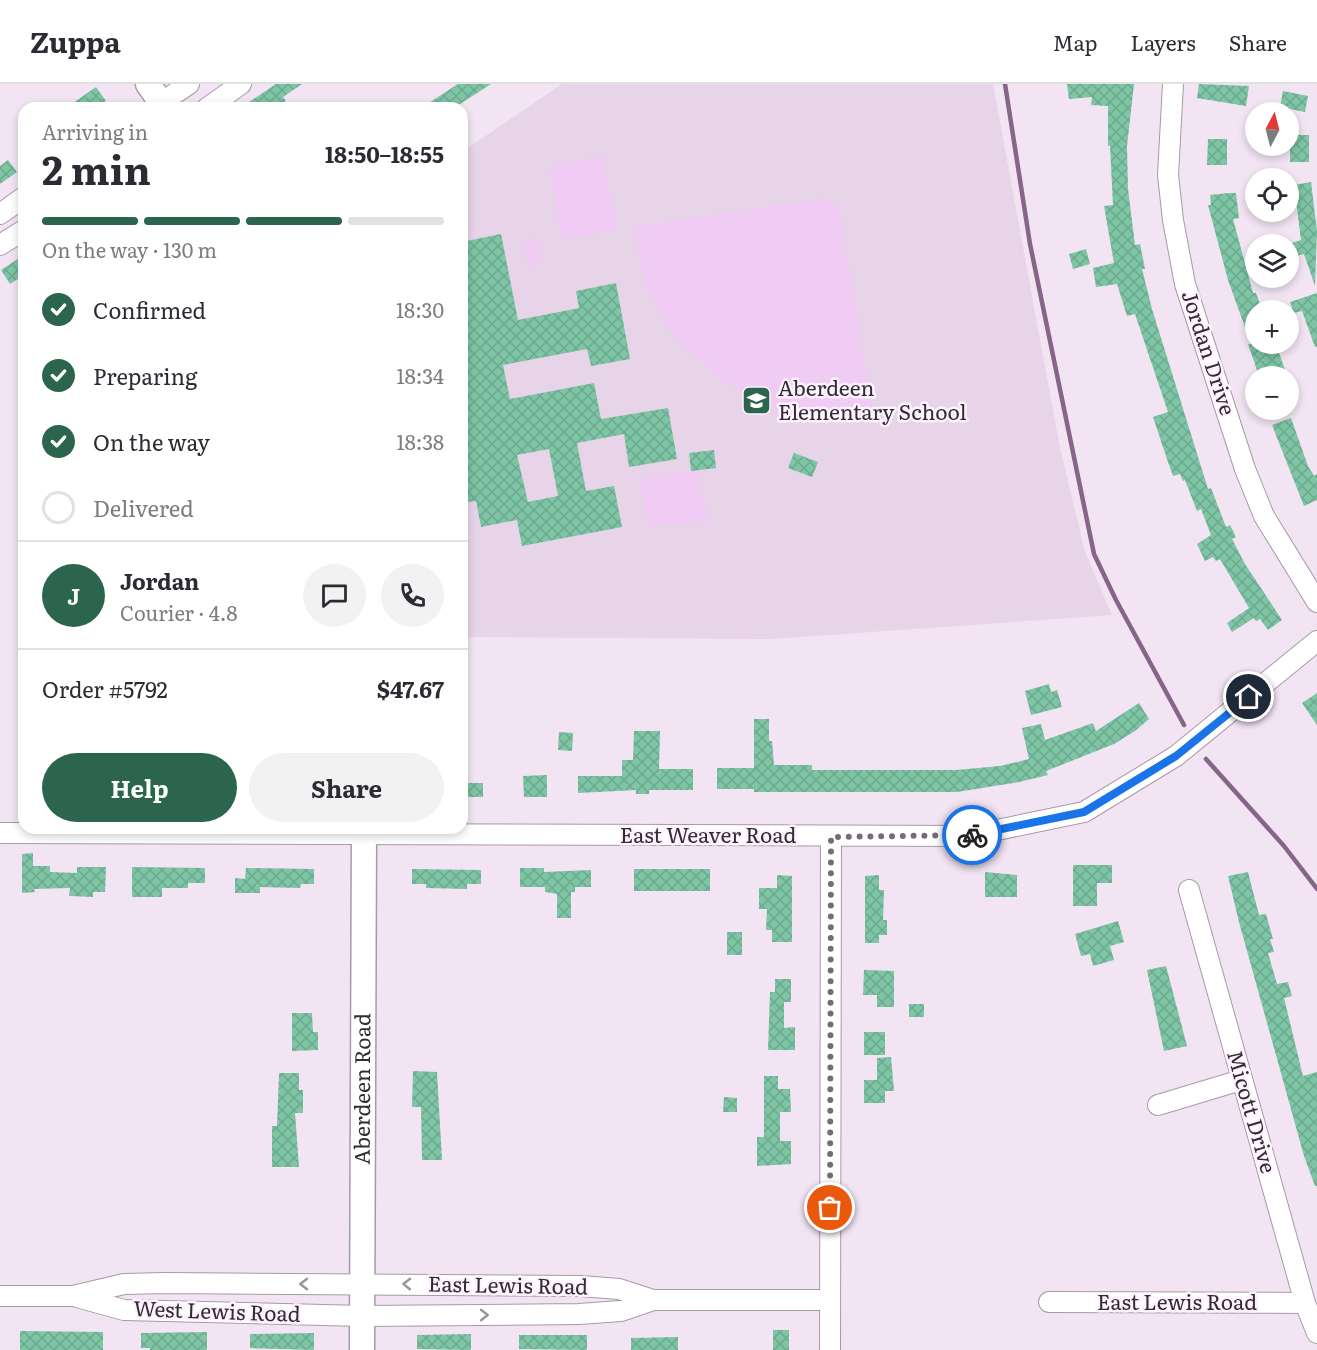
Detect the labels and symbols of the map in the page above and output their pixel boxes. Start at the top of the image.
north arrow [1245,102,1299,156]
street label: Jordan Drive [1176,286,1245,419]
place label: Aberdeen Elementary School [778,371,967,426]
school or university icon: Aberdeen Elementary School [741,385,773,417]
pin [1223,671,1274,722]
courier [942,805,1002,865]
street label: East Weaver Road [620,818,796,849]
street label: Aberdeen Road [345,1013,376,1165]
street label: Micott Drive [1221,1046,1286,1177]
pin [804,1182,855,1233]
street label: East Lewis Road [428,1267,589,1300]
one-way arrow [299,1278,308,1290]
one-way arrow [403,1278,412,1291]
street label: East Lewis Road [1097,1285,1257,1316]
street label: West Lewis Road [133,1291,301,1328]
one-way arrow [480,1309,489,1321]

